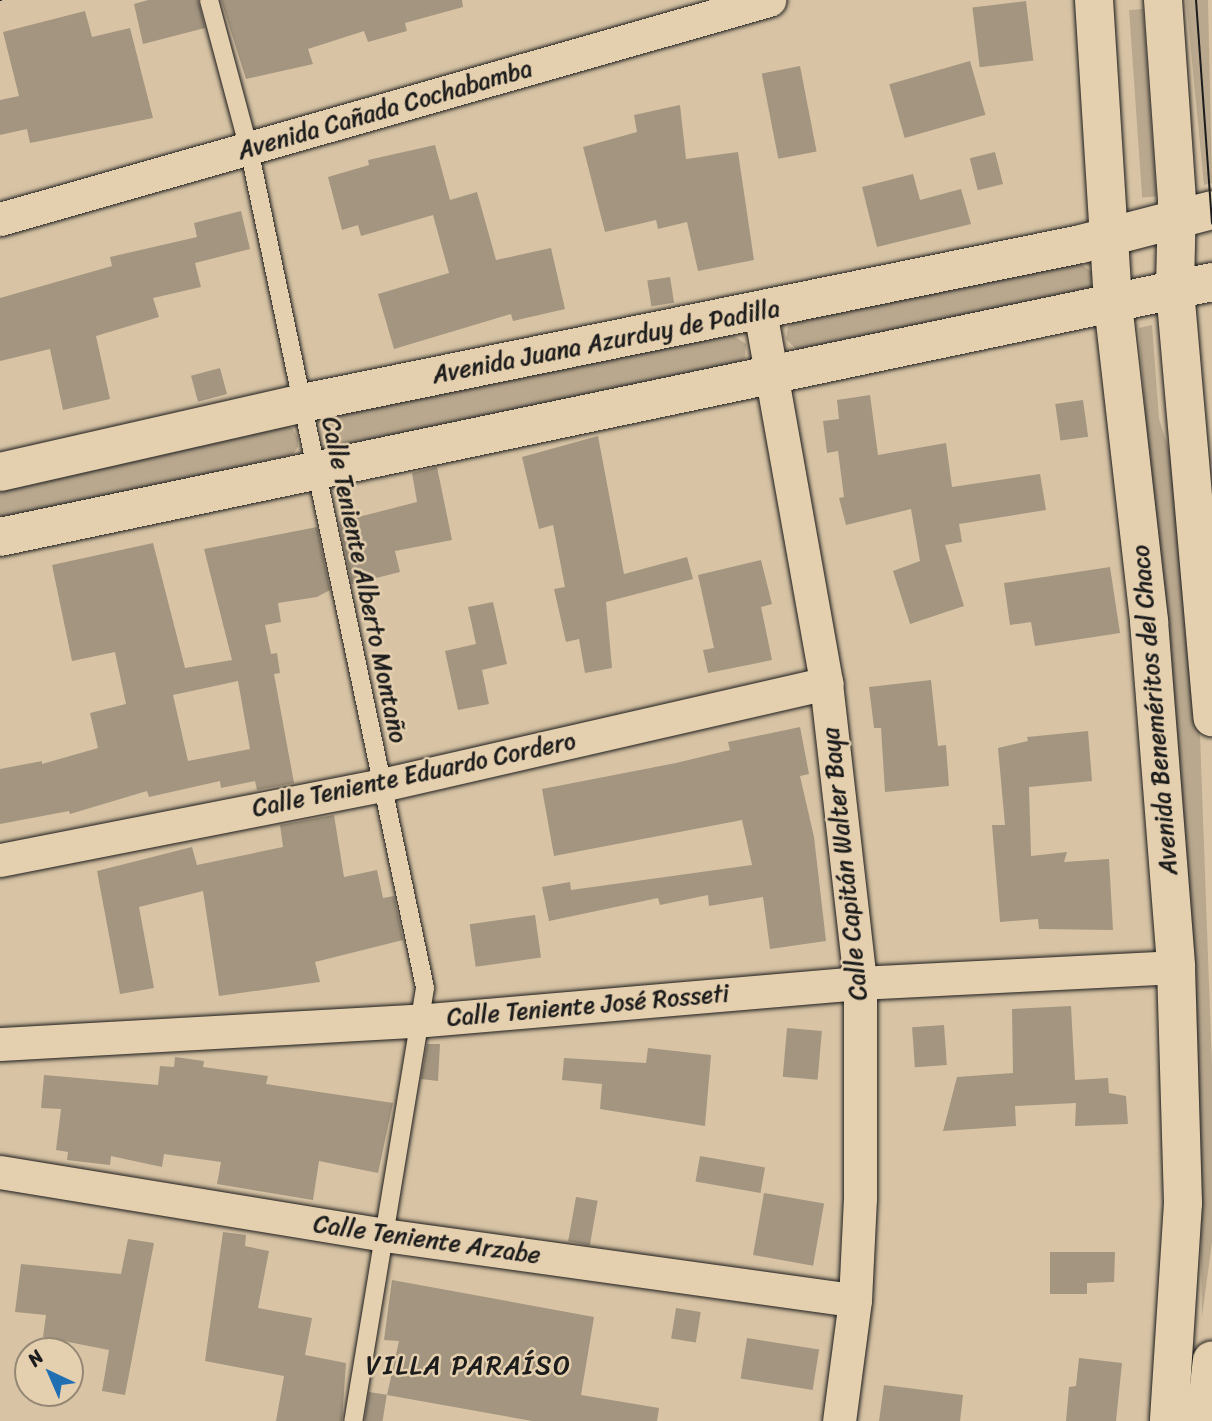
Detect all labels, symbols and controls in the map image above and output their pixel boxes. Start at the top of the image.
street label: Avenida Cañada Cochabamba [235,54,535,166]
street label: Avenida Juana Azurduy de Padilla [429,294,783,390]
street label: Calle Teniente Alberto Montaño [315,414,413,746]
street label: Avenida Beneméritos del Chaco [1126,544,1184,876]
street label: Calle Capitán Walter Baya [816,726,874,1002]
street label: Calle Teniente Eduardo Cordero [249,727,579,823]
street label: Calle Teniente José Rosseti [444,979,732,1033]
street label: Calle Teniente Arzabe [311,1210,543,1270]
north arrow [14,1337,84,1407]
text: N [19,1342,52,1374]
district label: VILLA PARAÍSO [369,1350,569,1382]

